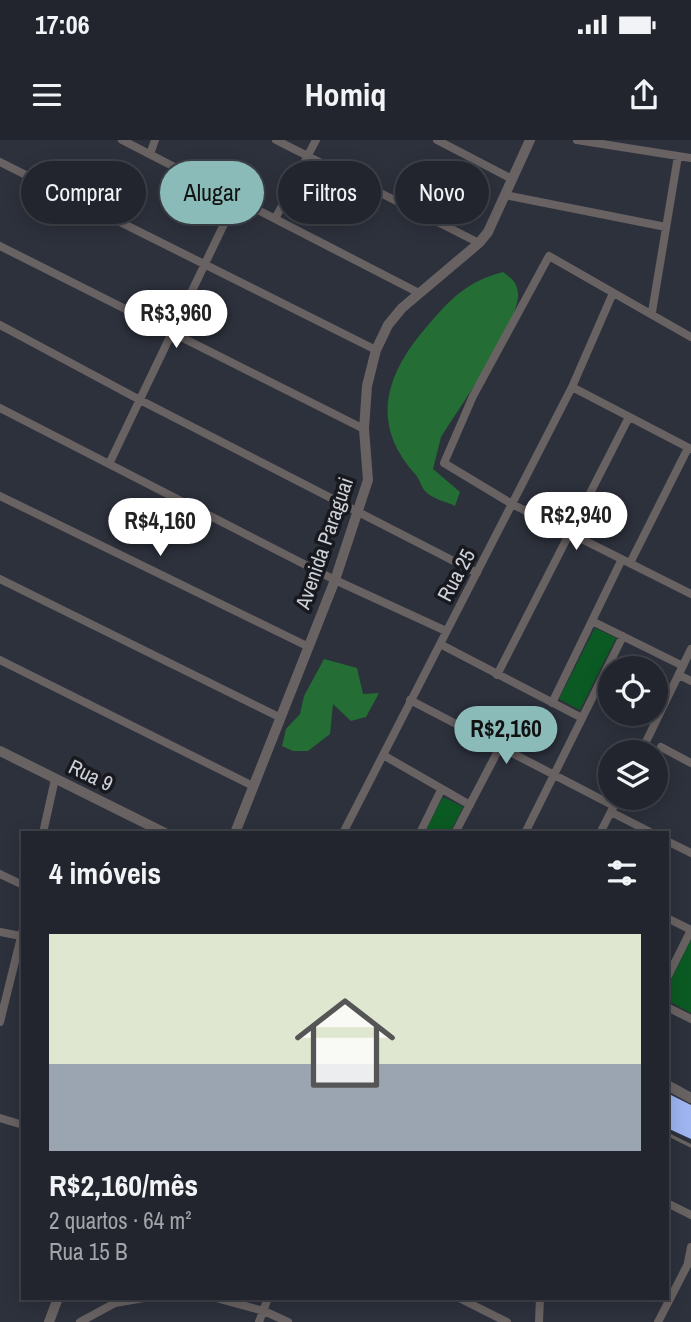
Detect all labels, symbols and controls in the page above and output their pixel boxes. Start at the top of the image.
text: 17:06 [35,7,90,42]
text: Homiq [305,73,386,116]
icon: menu [28,76,66,114]
icon: share [625,76,663,114]
chip: Comprar [21,161,146,224]
chip: Alugar [160,161,264,224]
chip: Filtros [278,161,381,224]
chip: Novo [395,161,489,224]
pin: R$3,960 [111,290,241,350]
text: R$3,960 [140,297,212,328]
street label: Avenida Paraguai [288,473,360,614]
pin: R$2,940 [511,492,641,552]
pin: R$4,160 [95,498,225,558]
text: R$2,940 [540,499,612,530]
text: R$4,160 [124,505,196,536]
street label: Rua 25 [430,544,482,606]
map controls [598,656,668,810]
button: locate [598,656,668,726]
pin: R$2,160 [441,706,571,766]
text: R$2,160 [470,713,542,744]
button: layers [598,740,668,810]
street label: Rua 9 [64,752,118,798]
text: 4 imóveis [49,853,161,893]
icon: filters [603,854,641,892]
icon: home [282,980,408,1106]
text: R$2,160/mês [49,1165,198,1205]
text: 2 quartos · 64 m² [49,1205,192,1236]
text: Rua 15 B [49,1236,128,1267]

